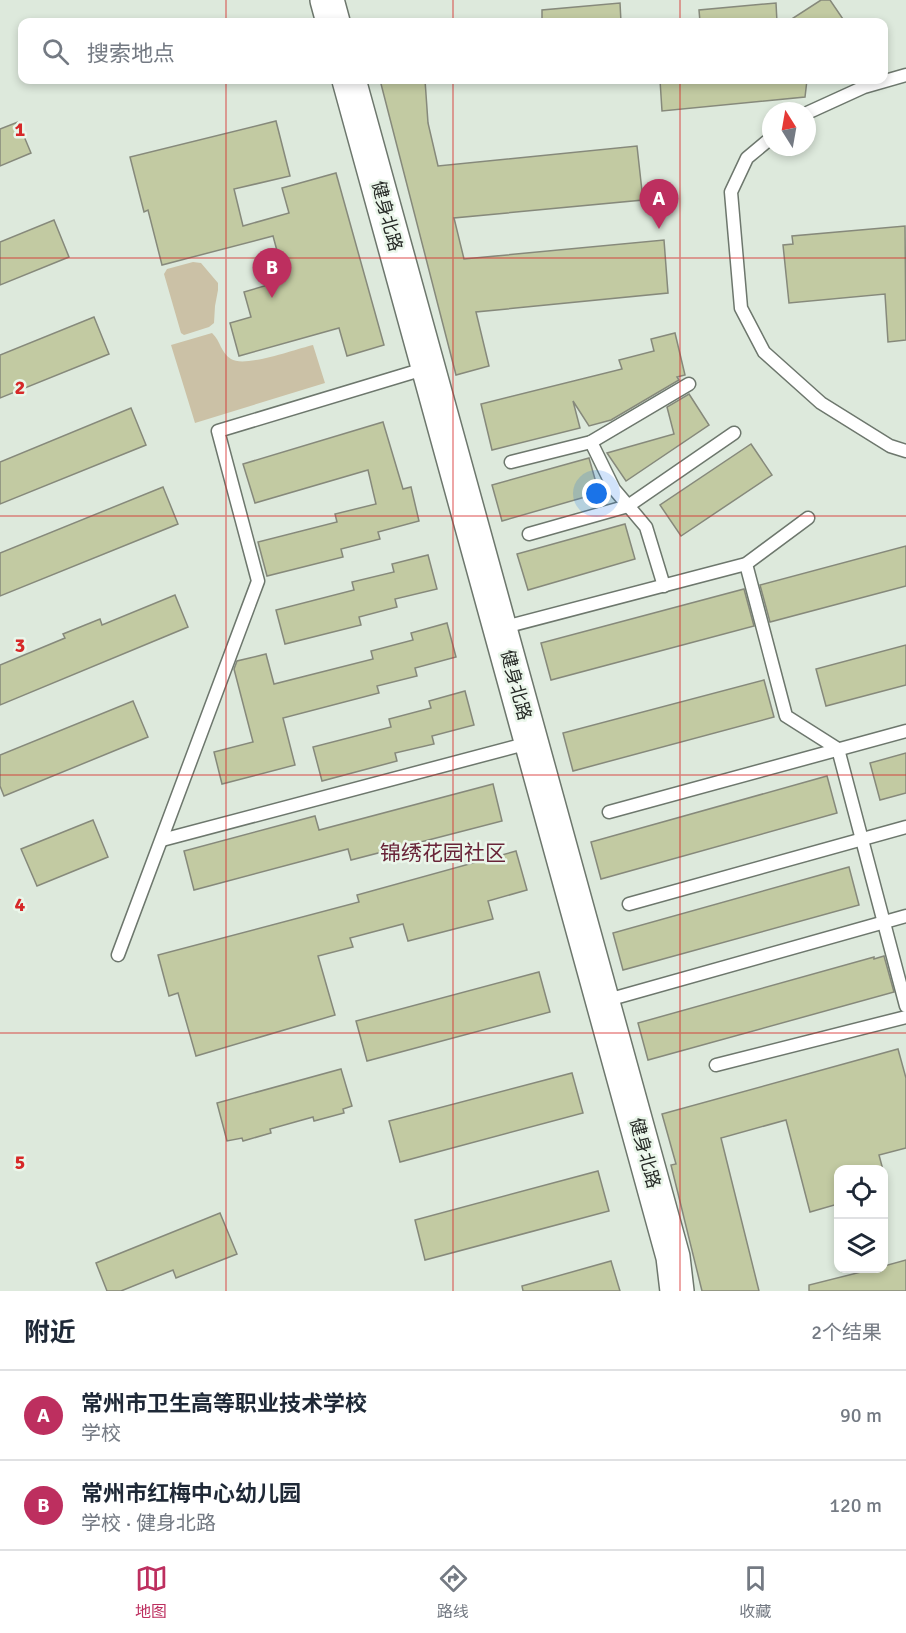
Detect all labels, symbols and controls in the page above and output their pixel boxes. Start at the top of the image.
search box [18,18,888,84]
icon: search [39,35,72,68]
text: 搜索地点 [87,40,175,67]
north arrow [762,102,816,156]
text: 1 [15,117,26,142]
street label: 健身北路 [367,178,407,254]
pin: A [640,180,678,229]
pin: B [252,248,292,298]
text: 2 [15,375,25,400]
your location [582,479,611,508]
text: 3 [15,633,25,658]
street label: 健身北路 [496,647,536,723]
district label: 锦绣花园社区 [380,840,506,866]
text: 4 [15,892,26,917]
street label: 健身北路 [625,1115,665,1191]
text: 5 [15,1150,25,1175]
map controls [834,1165,888,1273]
button: locate [834,1165,888,1219]
button: layers [834,1219,888,1273]
text: 附近 [24,1317,76,1349]
text: 2个结果 [811,1320,882,1345]
text: 常州市卫生高等职业技术学校 [81,1390,367,1417]
text: A [37,1403,50,1428]
text: 90 m [840,1403,882,1428]
text: 学校 [81,1421,121,1446]
text: 常州市红梅中心幼儿园 [81,1480,301,1507]
text: B [37,1493,50,1518]
text: 120 m [829,1493,882,1518]
text: 学校 · 健身北路 [81,1511,216,1536]
tab: 地图 [135,1562,168,1622]
tab: 路线 [437,1562,470,1622]
tab: 收藏 [739,1562,772,1622]

